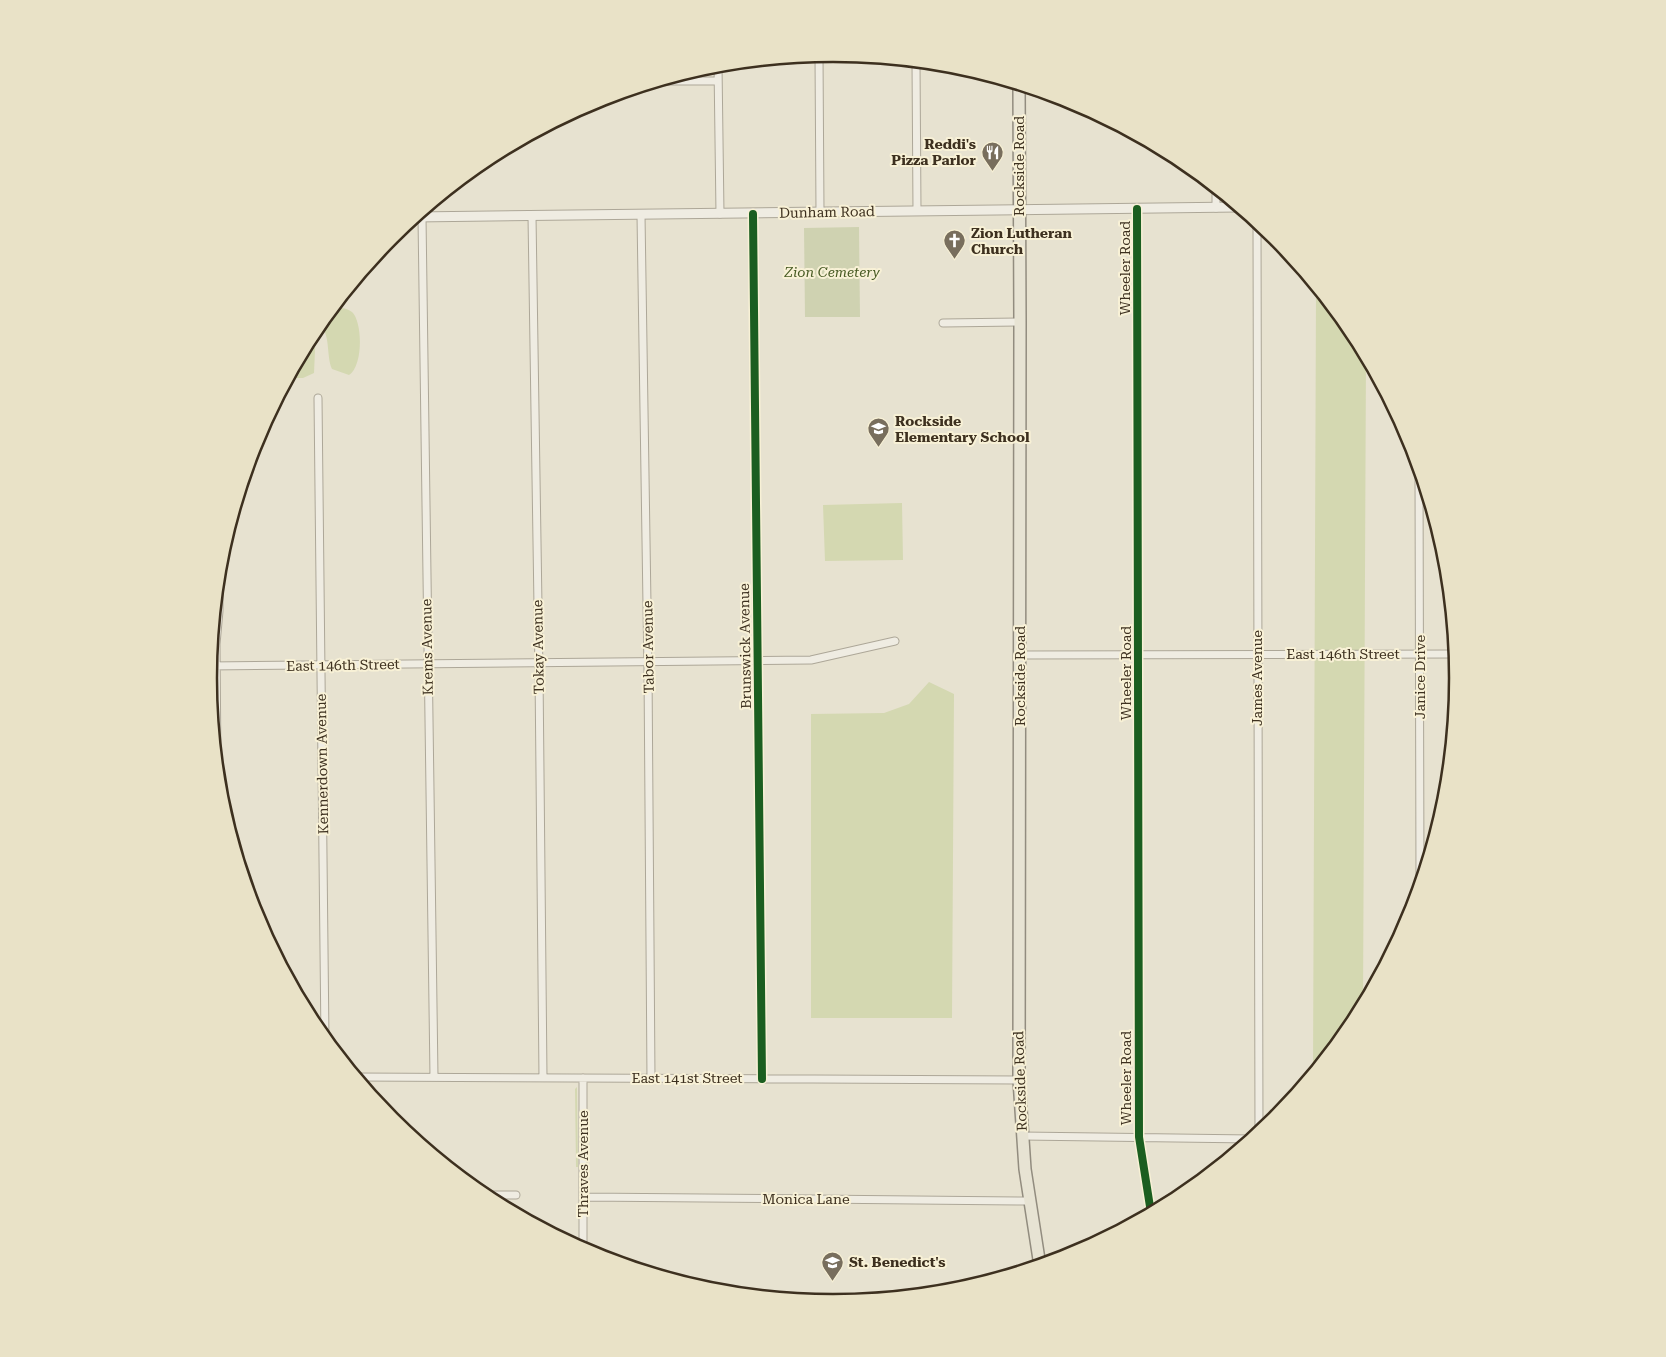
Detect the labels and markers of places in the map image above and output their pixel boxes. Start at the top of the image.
place label: Reddi's Pizza Parlor [891,136,977,168]
restaurant icon: Reddi's Pizza Parlor [980,140,1004,171]
place label: Zion Lutheran Church [971,225,1072,257]
church icon: Zion Lutheran Church [943,229,967,260]
place label: Rockside Elementary School [895,413,1030,445]
school or university icon: Rockside Elementary School [867,417,891,448]
school or university icon: St. Benedict's [821,1250,845,1281]
place label: St. Benedict's [849,1254,946,1270]

